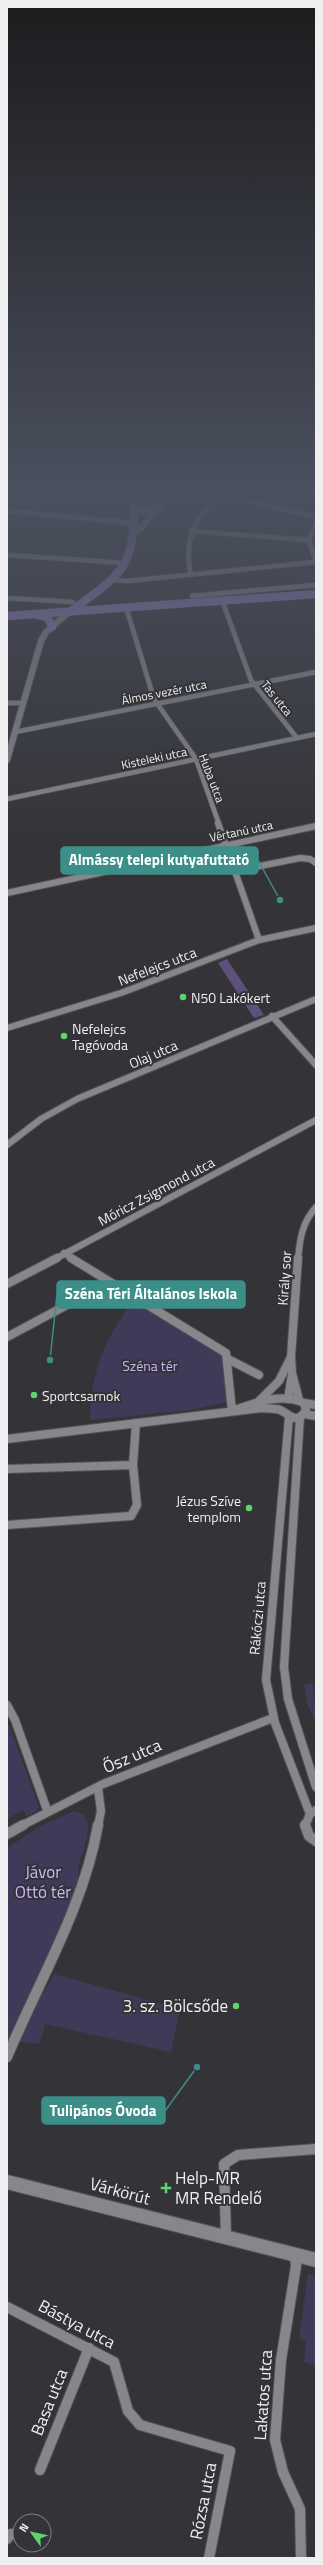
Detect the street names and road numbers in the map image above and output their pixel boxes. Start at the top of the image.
street label: Álmos vezér utca [120,674,208,710]
street label: Tas utca [257,676,297,720]
street label: Kisteleki utca [119,742,189,774]
street label: Huba utca [194,751,230,805]
street label: Vértanú utca [208,815,274,847]
street label: Nefelejcs utca [115,941,199,991]
street label: Olaj utca [125,1034,181,1074]
street label: Móricz Zsigmond utca [94,1151,218,1231]
street label: Király sor [272,1250,296,1306]
street label: Rákóczi utca [243,1580,271,1656]
street label: Ősz utca [99,1732,166,1780]
street label: Várkörút [87,2170,153,2212]
street label: Bástya utca [34,2293,121,2355]
street label: Lakatos utca [247,2348,279,2441]
street label: Basa utca [24,2364,74,2439]
street label: Rózsa utca [183,2460,223,2542]

